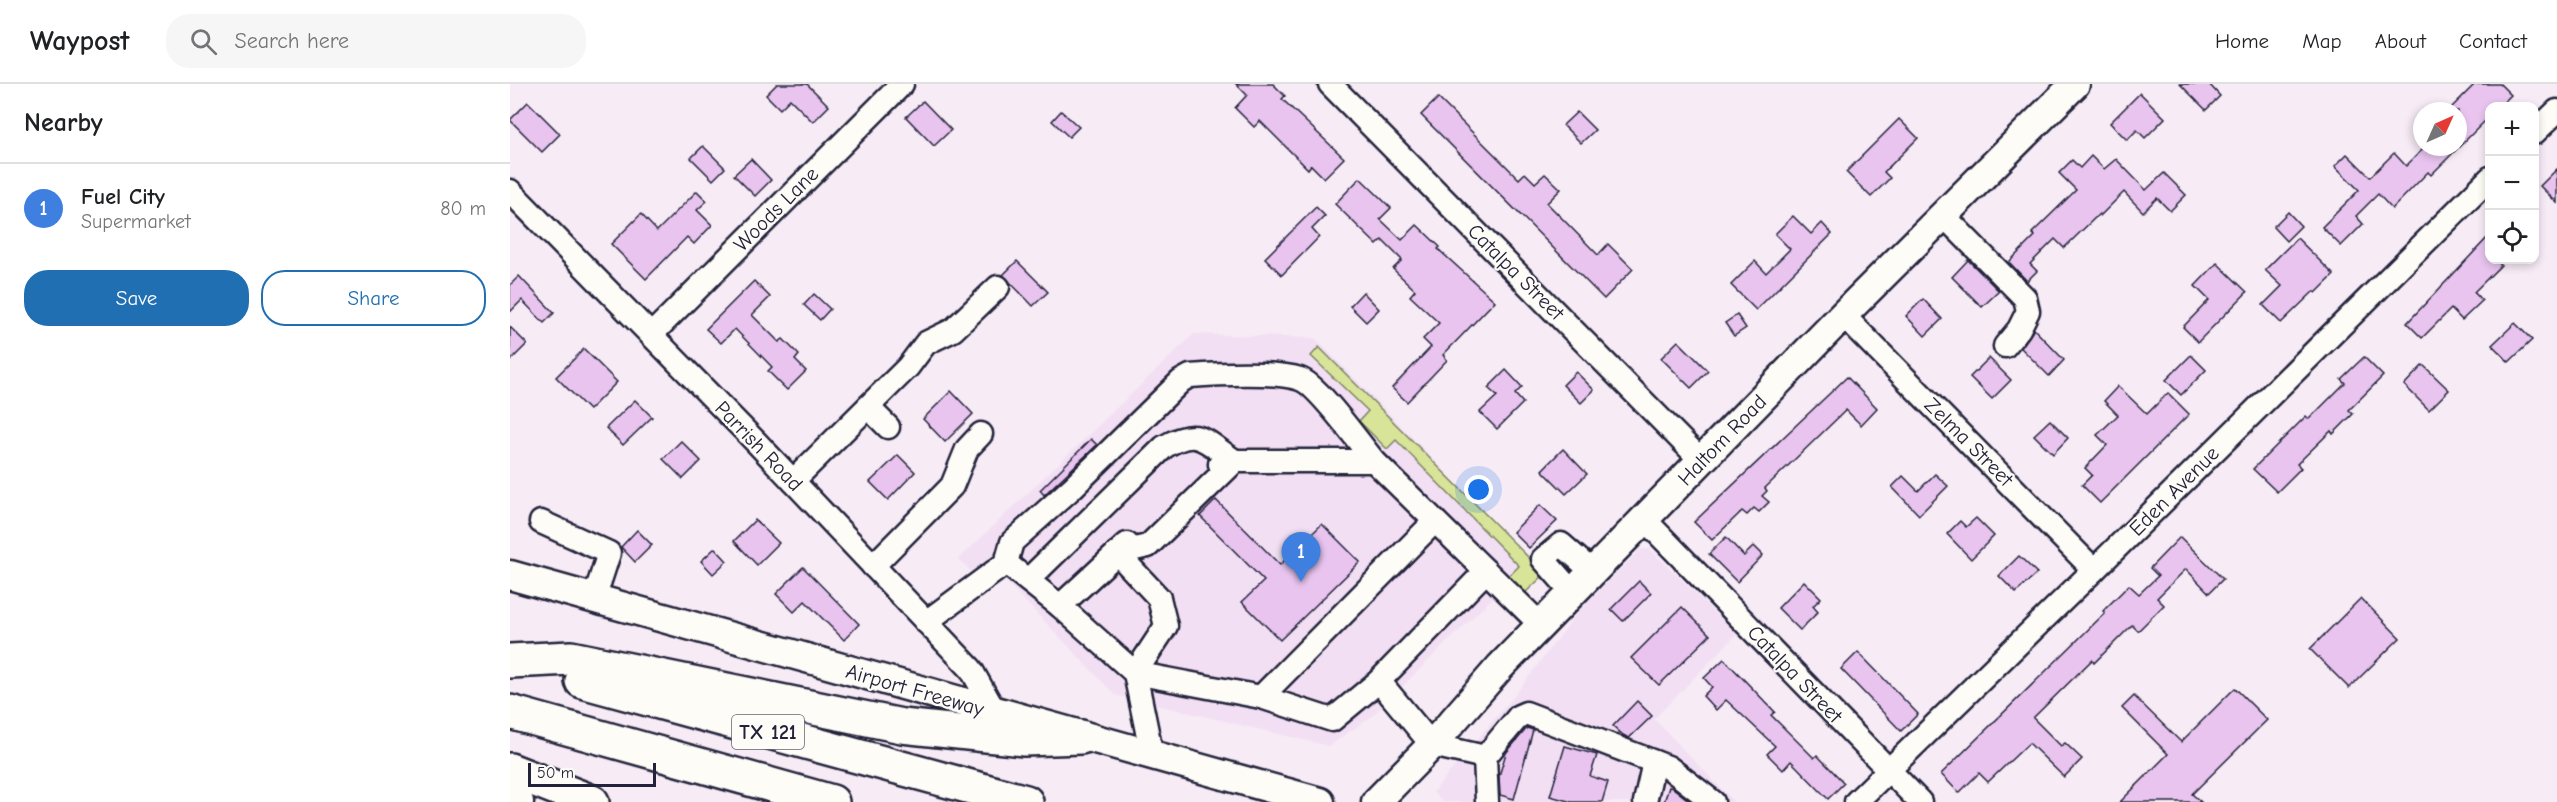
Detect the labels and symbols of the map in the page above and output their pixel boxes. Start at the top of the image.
north arrow [2413,102,2467,156]
street label: Woods Lane [729,162,823,256]
street label: Catalpa Street [1463,219,1570,326]
street label: Haltom Road [1673,390,1771,490]
street label: Zelma Street [1920,393,2019,492]
street label: Parrish Road [710,396,808,496]
street label: Eden Avenue [2124,441,2224,541]
your location [1464,475,1493,504]
pin: 1 [1282,532,1320,582]
street label: Catalpa Street [1743,620,1848,728]
street label: Airport Freeway [843,659,987,721]
road number: TX 121 [732,715,804,749]
scale bar [528,760,656,788]

